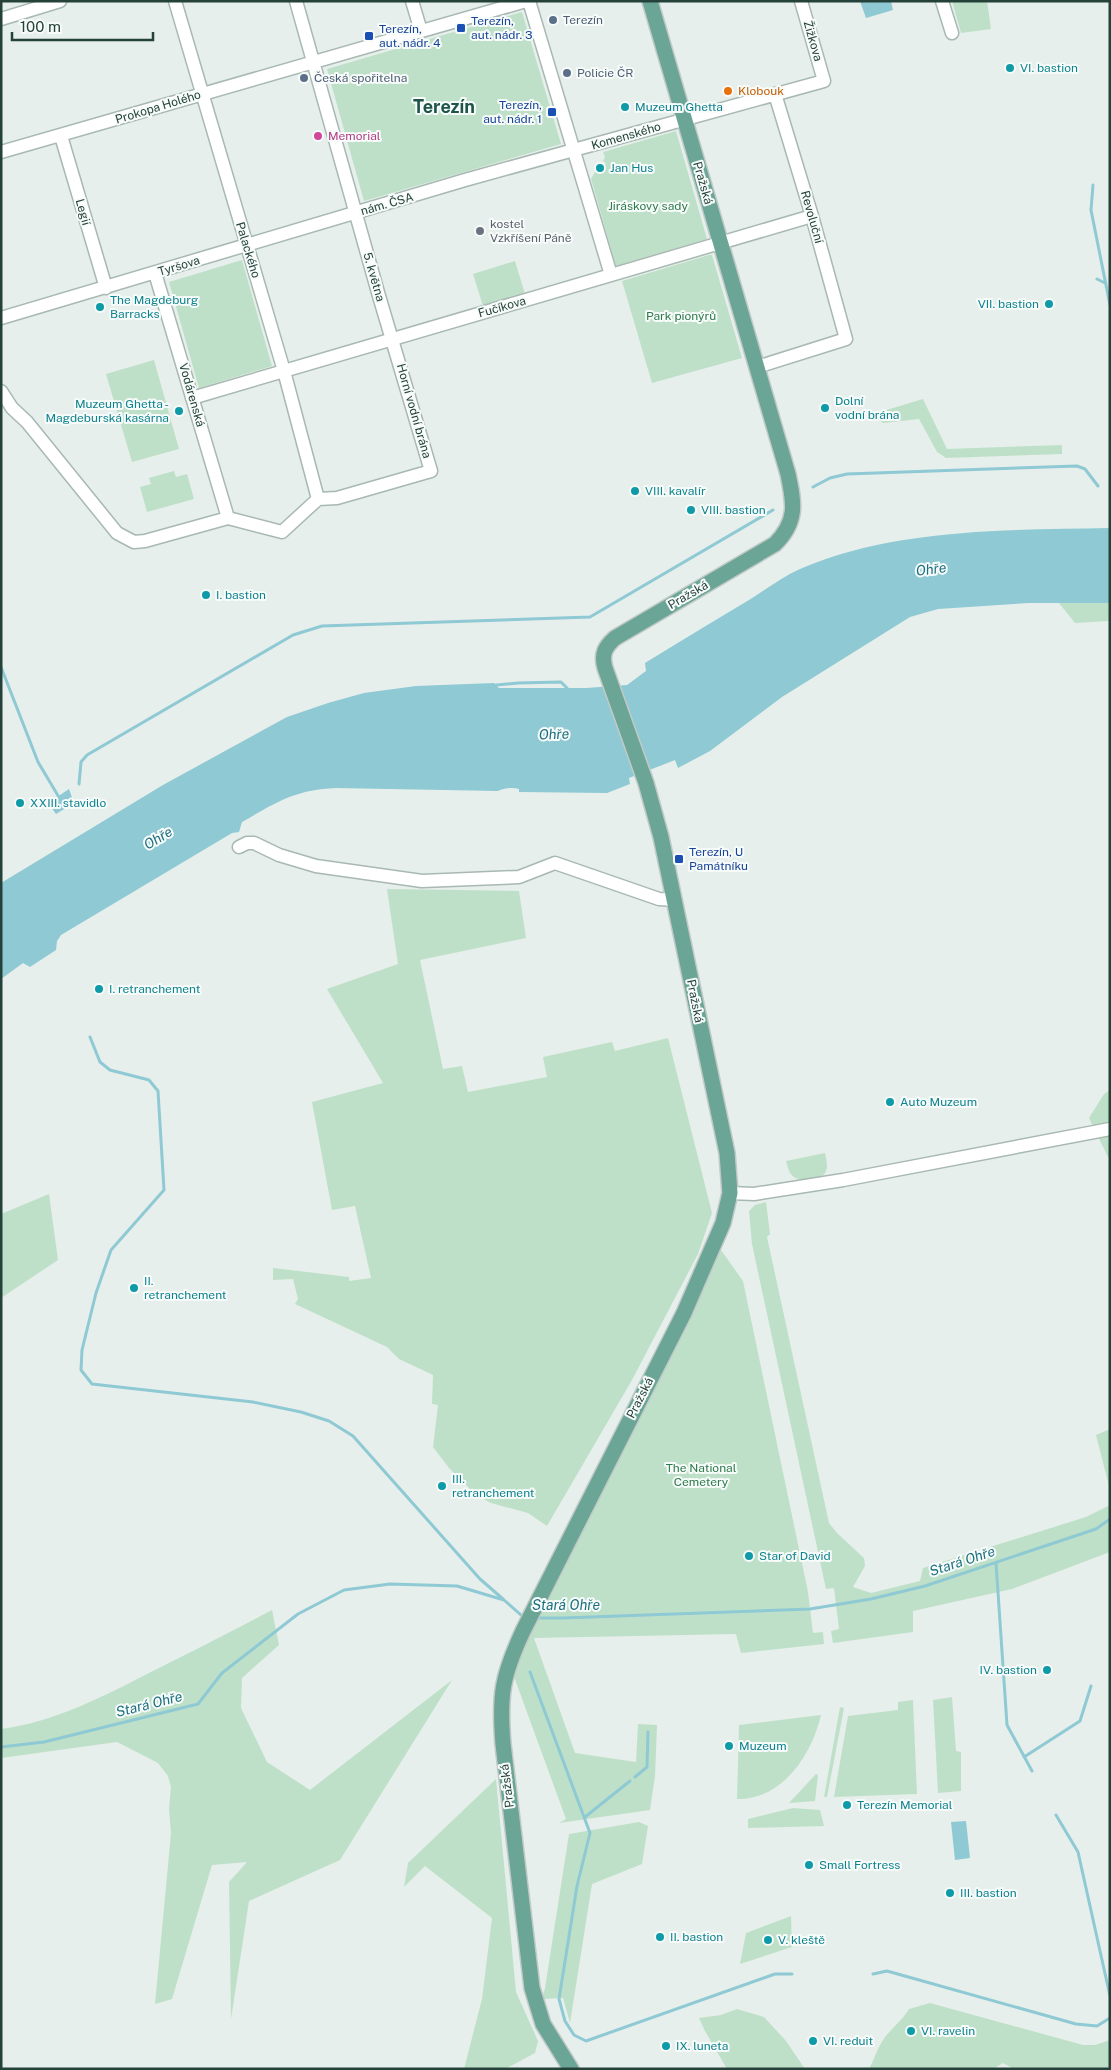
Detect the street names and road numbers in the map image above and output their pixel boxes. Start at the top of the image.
street label: Žižkova [801,19,825,63]
street label: Prokopa Holého [114,87,203,127]
street label: Komenského [590,119,663,153]
street label: Pražská [690,160,716,206]
street label: Revoluční [798,189,826,246]
street label: nám. ČSA [359,190,415,218]
street label: Legií [73,197,94,228]
street label: Palackého [233,220,263,280]
street label: 5. května [360,251,388,303]
street label: Tyršova [156,253,202,279]
street label: Fučíkova [476,293,528,321]
street label: Vodárenská [176,362,208,428]
street label: Horní vodní brána [394,362,434,460]
street label: Pražská [666,578,710,612]
street label: Pražská [684,978,706,1024]
street label: Pražská [624,1375,656,1421]
street label: Pražská [497,1763,517,1809]

